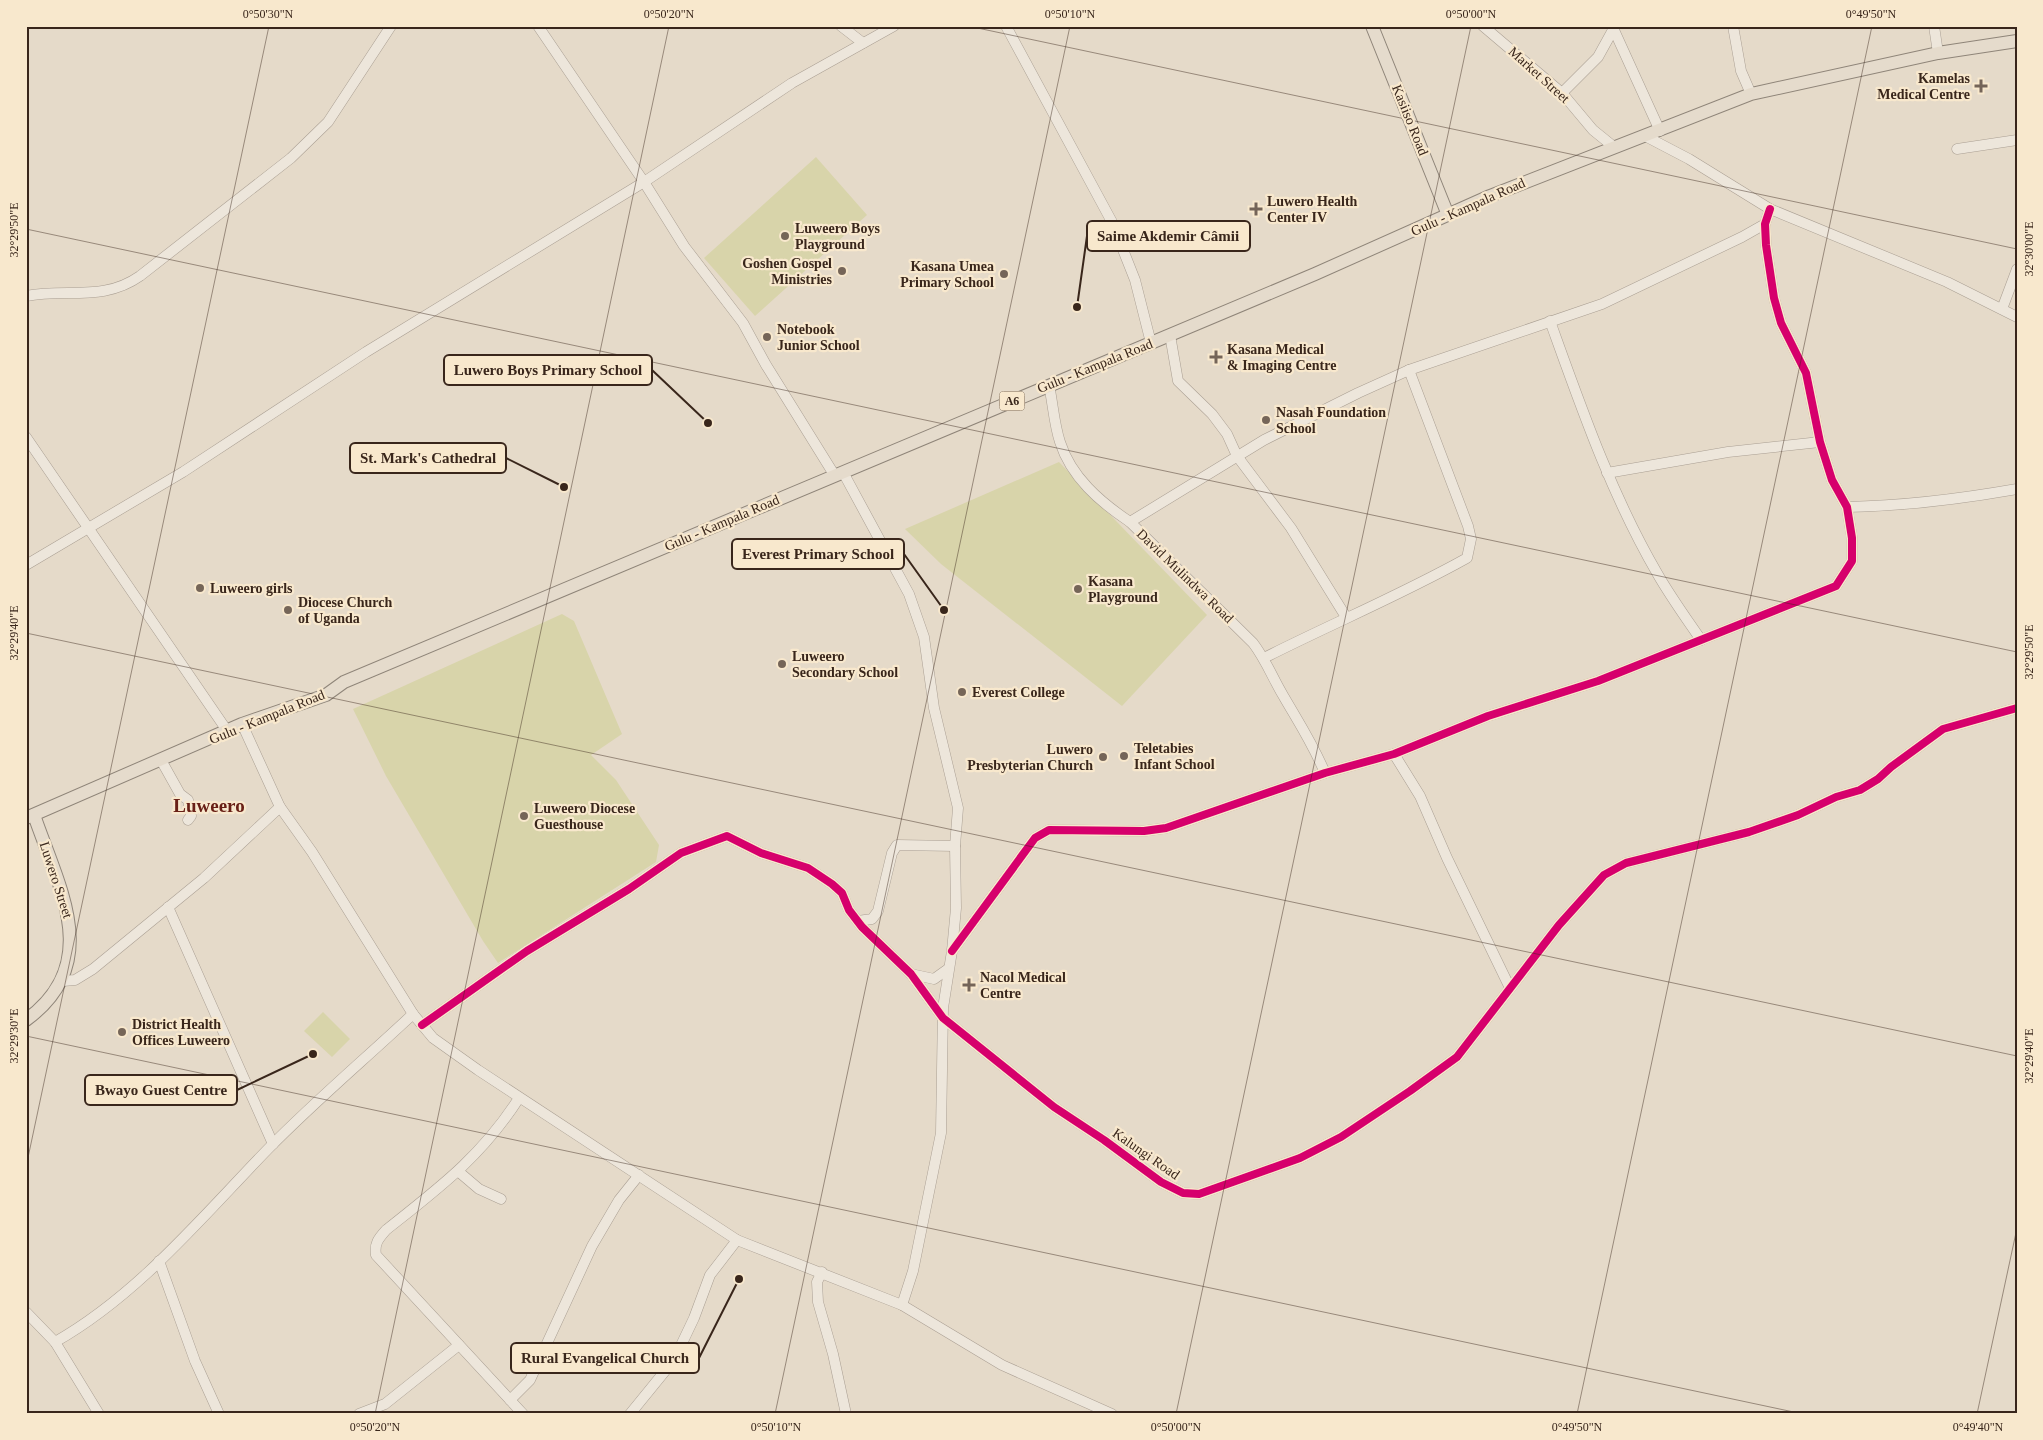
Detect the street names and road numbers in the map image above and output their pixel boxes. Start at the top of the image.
street label: Market Street [1506,44,1573,106]
street label: Kasiiso Road [1389,82,1431,158]
street label: Gulu - Kampala Road [1409,175,1527,239]
street label: Gulu - Kampala Road [1035,336,1155,396]
road number: A6 [1000,392,1024,411]
street label: Gulu - Kampala Road [662,492,782,554]
street label: David Mulindwa Road [1134,526,1236,626]
street label: Gulu - Kampala Road [207,687,327,747]
street label: Luwero Street [37,840,75,920]
street label: Kalungi Road [1110,1125,1182,1183]

